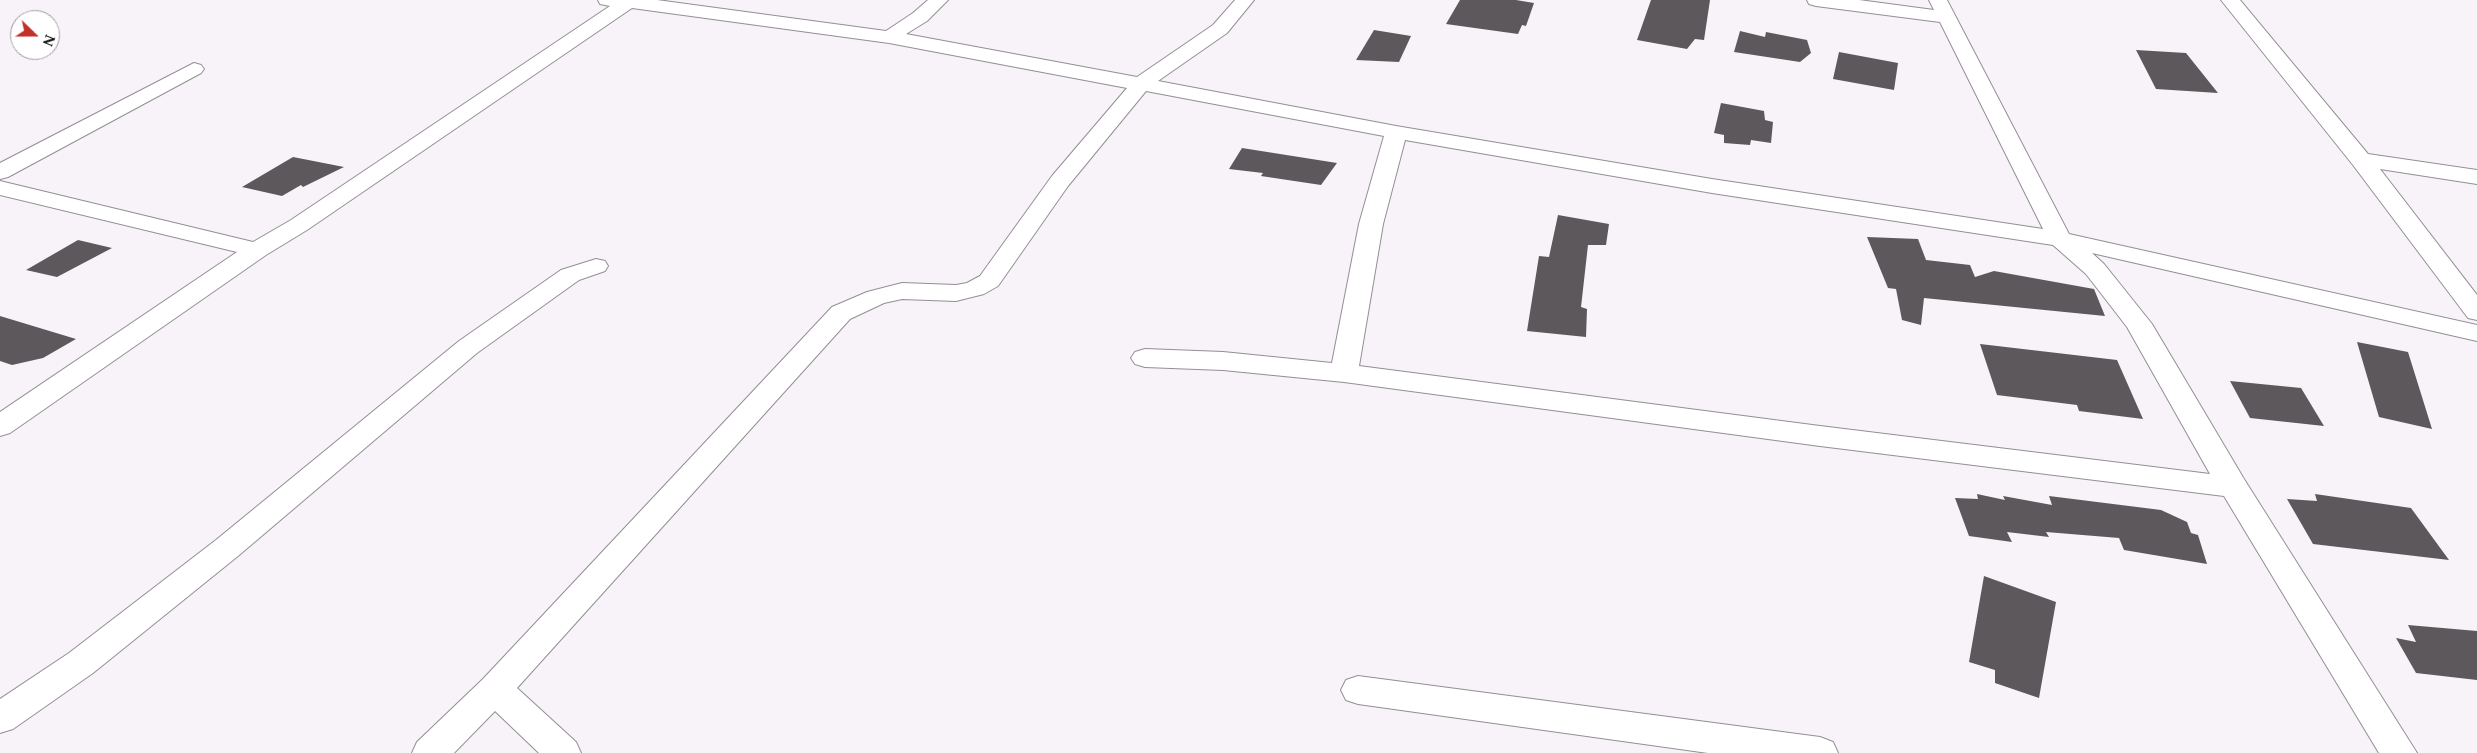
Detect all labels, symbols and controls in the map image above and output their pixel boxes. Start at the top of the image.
north arrow [10,10,60,60]
text: N [37,31,60,50]

